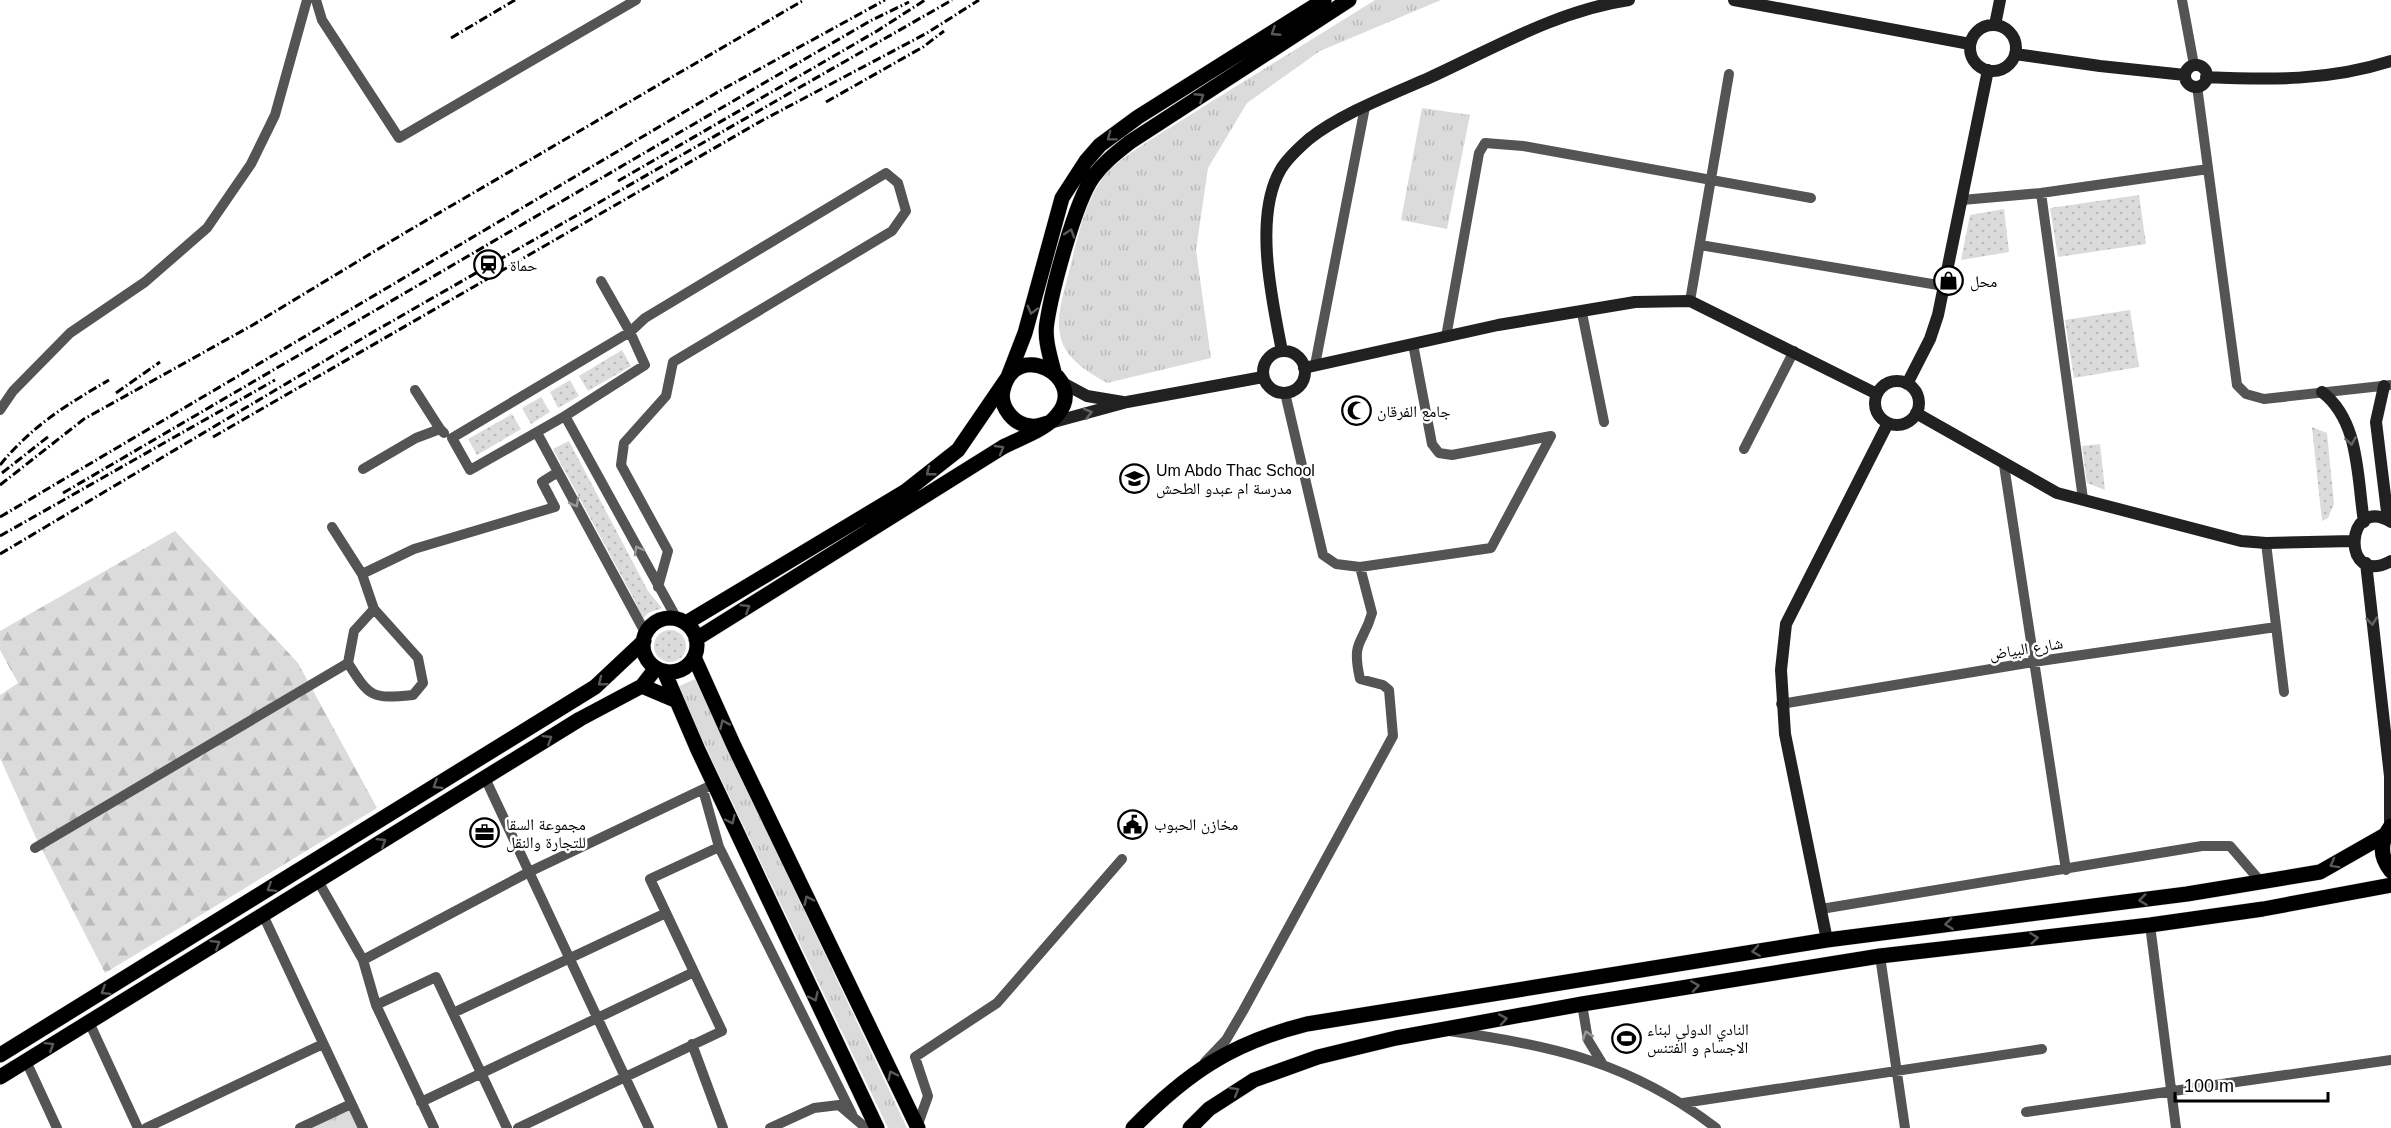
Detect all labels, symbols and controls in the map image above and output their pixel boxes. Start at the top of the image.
one-way arrow [1270,24,1281,35]
one-way arrow [1193,93,1204,104]
one-way arrow [1106,130,1117,141]
one-way arrow [1063,228,1076,239]
station icon: حماة [473,249,505,281]
place label: حماة [510,257,537,274]
shop icon: محل [1933,265,1965,297]
place label: محل [1970,273,1997,292]
one-way arrow [1026,305,1039,315]
mosque icon: جامع الفرقان [1340,395,1372,427]
place label: جامع الفرقان [1377,403,1451,422]
one-way arrow [1083,407,1093,420]
one-way arrow [2345,436,2357,445]
one-way arrow [994,444,1004,456]
place label: Um Abdo Thac School مدرسة ام عبدو الطحش [1156,462,1315,499]
school or university icon: Um Abdo Thac School مدرسة ام عبدو الطحش [1119,463,1151,495]
one-way arrow [926,464,937,475]
one-way arrow [568,497,579,507]
one-way arrow [634,546,645,556]
one-way arrow [739,604,750,615]
one-way arrow [2366,617,2378,626]
street label: شارع البياض [1988,634,2064,665]
one-way arrow [598,674,609,685]
one-way arrow [719,719,731,730]
one-way arrow [541,736,552,747]
one-way arrow [433,778,443,790]
public building icon: مخازن الحبوب [1117,808,1149,840]
one-way arrow [724,814,736,825]
place label: مجموعة السقا للتجارة والنقل [506,816,586,853]
place label: مخازن الحبوب [1154,816,1238,835]
office icon: مجموعة السقا للتجارة والنقل [469,817,501,849]
one-way arrow [376,837,386,849]
one-way arrow [2329,857,2340,868]
one-way arrow [267,881,278,892]
one-way arrow [2138,893,2147,905]
one-way arrow [803,895,815,906]
one-way arrow [1945,918,1954,930]
one-way arrow [2029,932,2038,945]
one-way arrow [210,940,220,952]
one-way arrow [1752,945,1761,957]
one-way arrow [1691,980,1700,992]
one-way arrow [101,983,111,995]
one-way arrow [806,990,818,1001]
one-way arrow [1498,1013,1508,1025]
place label: النادي الدولي لبناء الاجسام و الفتنس [1647,1021,1749,1058]
sports icon: النادي الدولي لبناء الاجسام و الفتنس [1610,1022,1642,1054]
one-way arrow [1582,1030,1594,1041]
one-way arrow [44,1042,54,1054]
scale bar [2175,1065,2328,1103]
one-way arrow [888,1071,900,1082]
text: 100 m [2184,1076,2234,1096]
one-way arrow [1229,1087,1239,1098]

